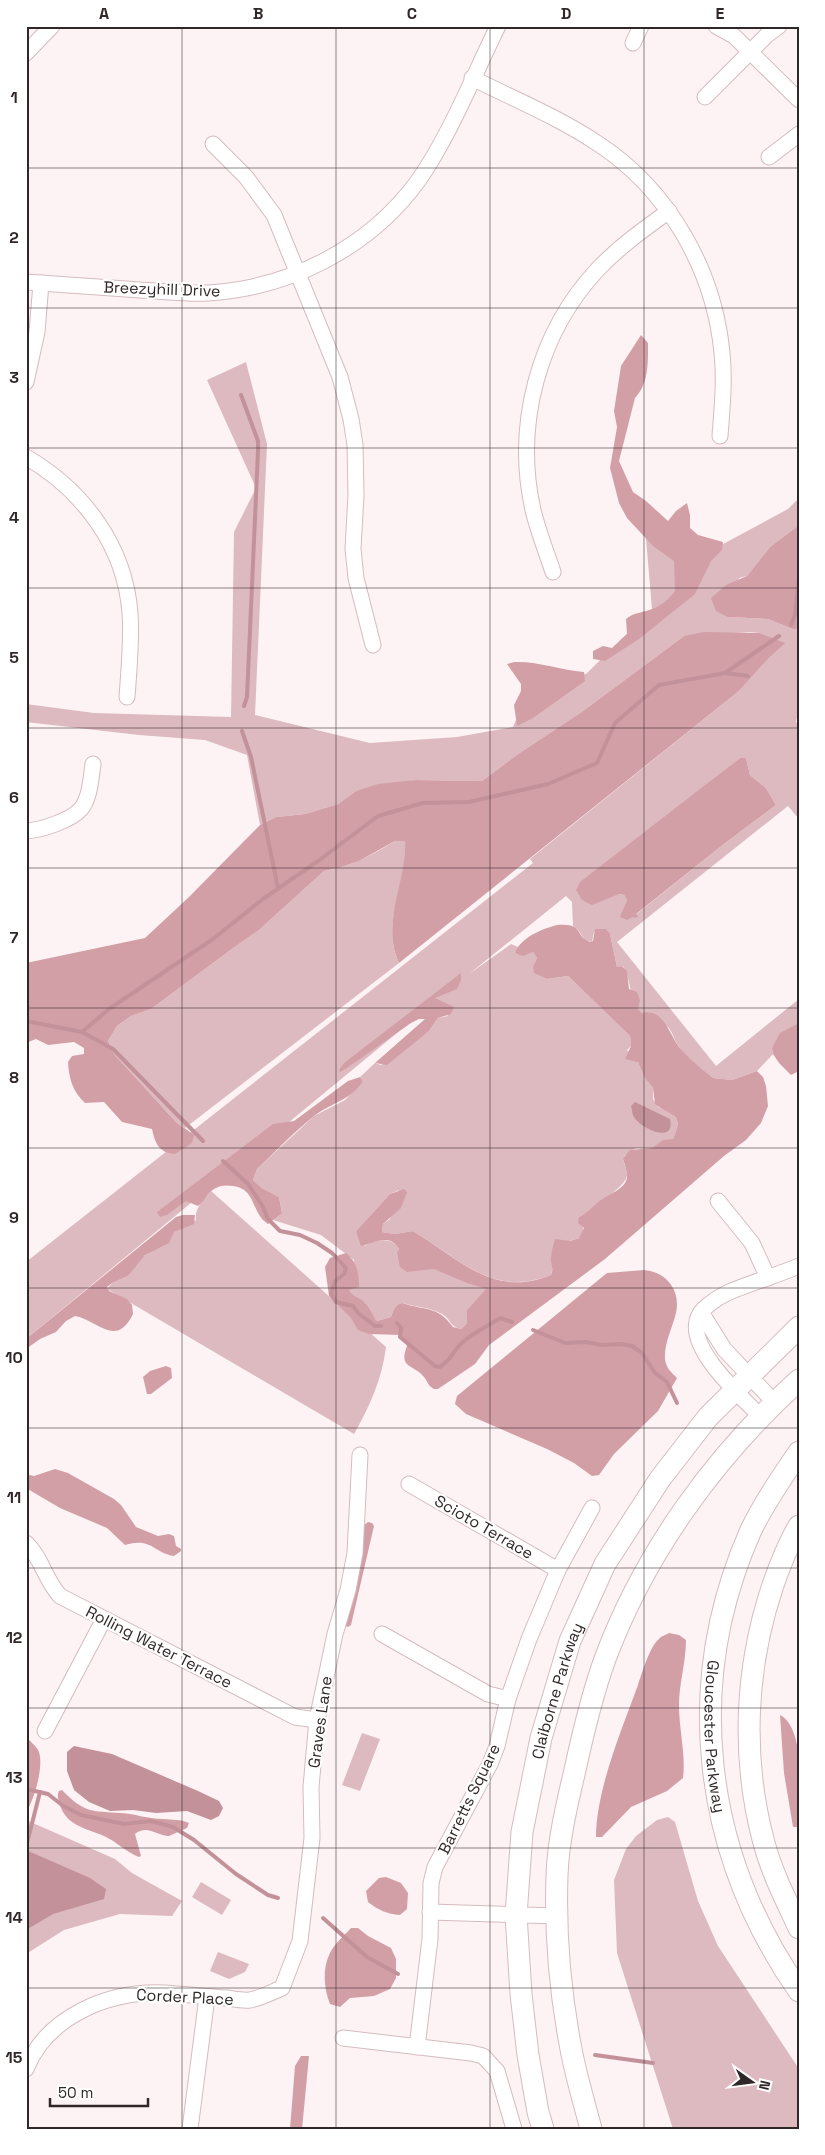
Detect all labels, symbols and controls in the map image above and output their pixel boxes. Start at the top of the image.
text: A [99,3,109,24]
text: B [253,3,263,24]
text: C [407,3,417,24]
text: D [561,3,571,24]
text: E [716,3,725,24]
text: 1 [10,87,18,108]
text: 2 [9,227,19,248]
street label: Breezyhill Drive [103,276,221,302]
text: 3 [9,367,19,388]
text: 4 [9,507,19,528]
text: 5 [9,647,19,668]
text: 6 [9,787,19,808]
text: 7 [10,927,19,948]
text: 8 [9,1067,19,1088]
text: 9 [9,1207,19,1228]
text: 10 [5,1347,23,1368]
text: 11 [7,1487,21,1508]
street label: Scioto Terrace [431,1490,537,1564]
street label: Rolling Water Terrace [82,1601,236,1693]
street label: Claiborne Parkway [527,1619,588,1761]
text: 12 [6,1627,22,1648]
street label: Gloucester Parkway [700,1659,731,1815]
street label: Graves Lane [303,1675,337,1769]
street label: Barretts Square [433,1740,505,1858]
text: 13 [6,1767,23,1788]
text: 14 [5,1907,23,1928]
street label: Corder Place [136,1984,234,2010]
text: 15 [6,2047,23,2068]
north arrow [728,2058,778,2108]
scale bar [50,2075,148,2107]
text: N [755,2078,774,2092]
text: 50 m [58,2083,93,2102]

